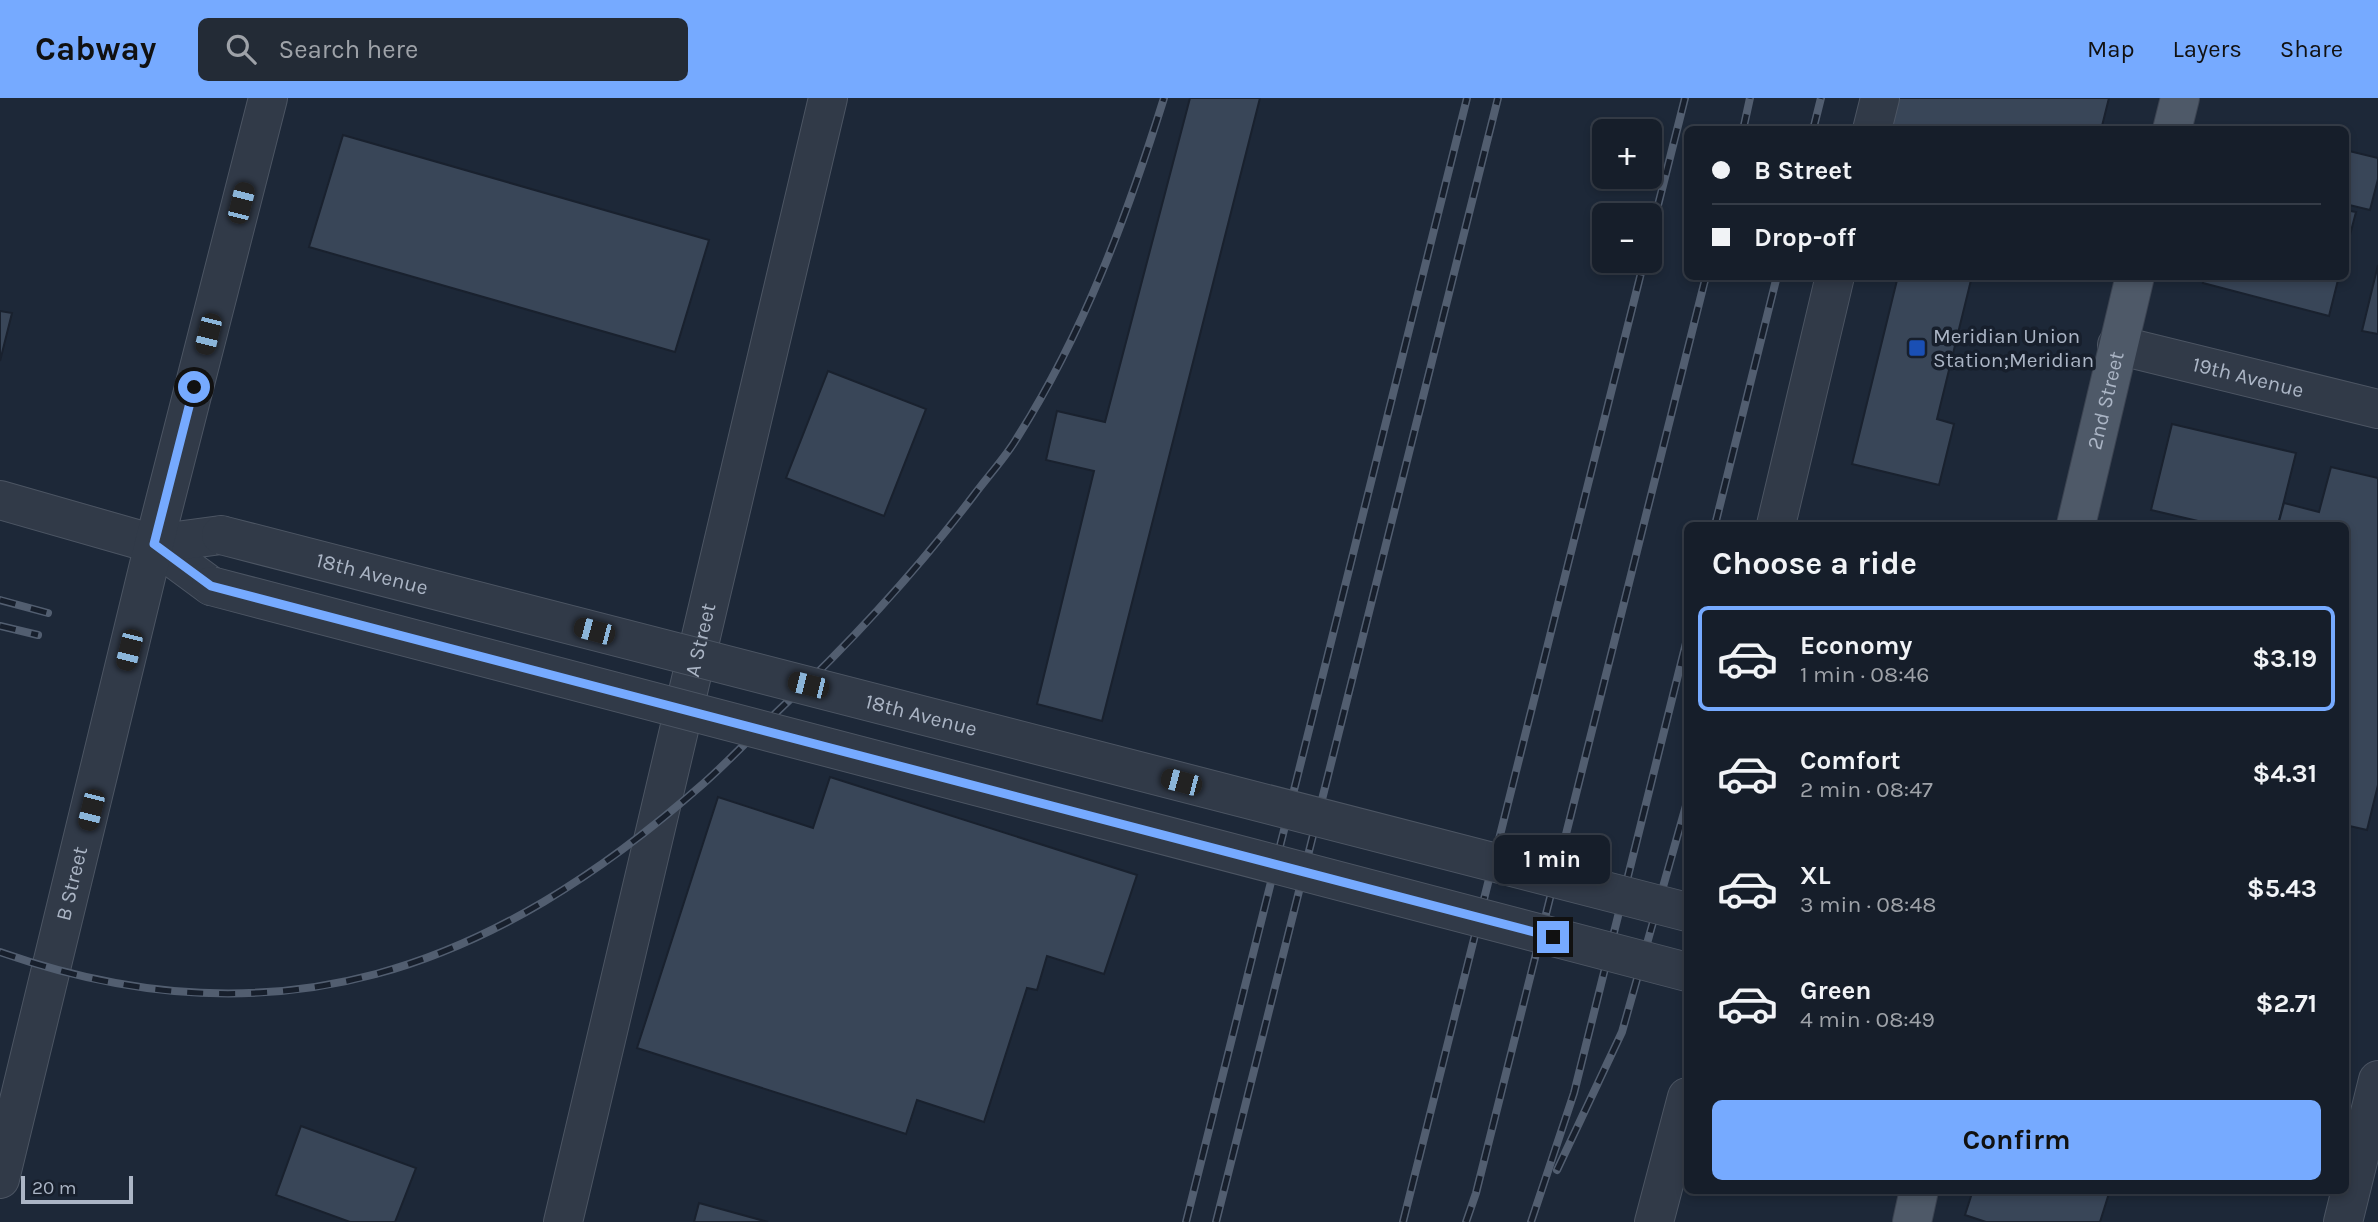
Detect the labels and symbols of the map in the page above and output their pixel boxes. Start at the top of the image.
car [226,180,257,226]
car [193,311,224,357]
place label: Meridian Union Station;Meridian [1933,324,2094,372]
marker: Meridian Union Station;Meridian [1907,338,1927,358]
street label: 2nd Street [2082,349,2129,452]
street label: 19th Avenue [2190,352,2306,402]
route start [178,371,210,403]
street label: 18th Avenue [314,548,431,600]
street label: A Street [680,601,721,679]
car [571,615,618,647]
car [114,627,145,673]
car [786,670,831,700]
street label: 18th Avenue [863,689,980,741]
car [1158,766,1205,798]
car [76,787,107,833]
callout: 1 min [1495,836,1611,884]
street label: B Street [51,844,92,923]
route end [1537,921,1569,953]
scale bar [21,1173,133,1205]

